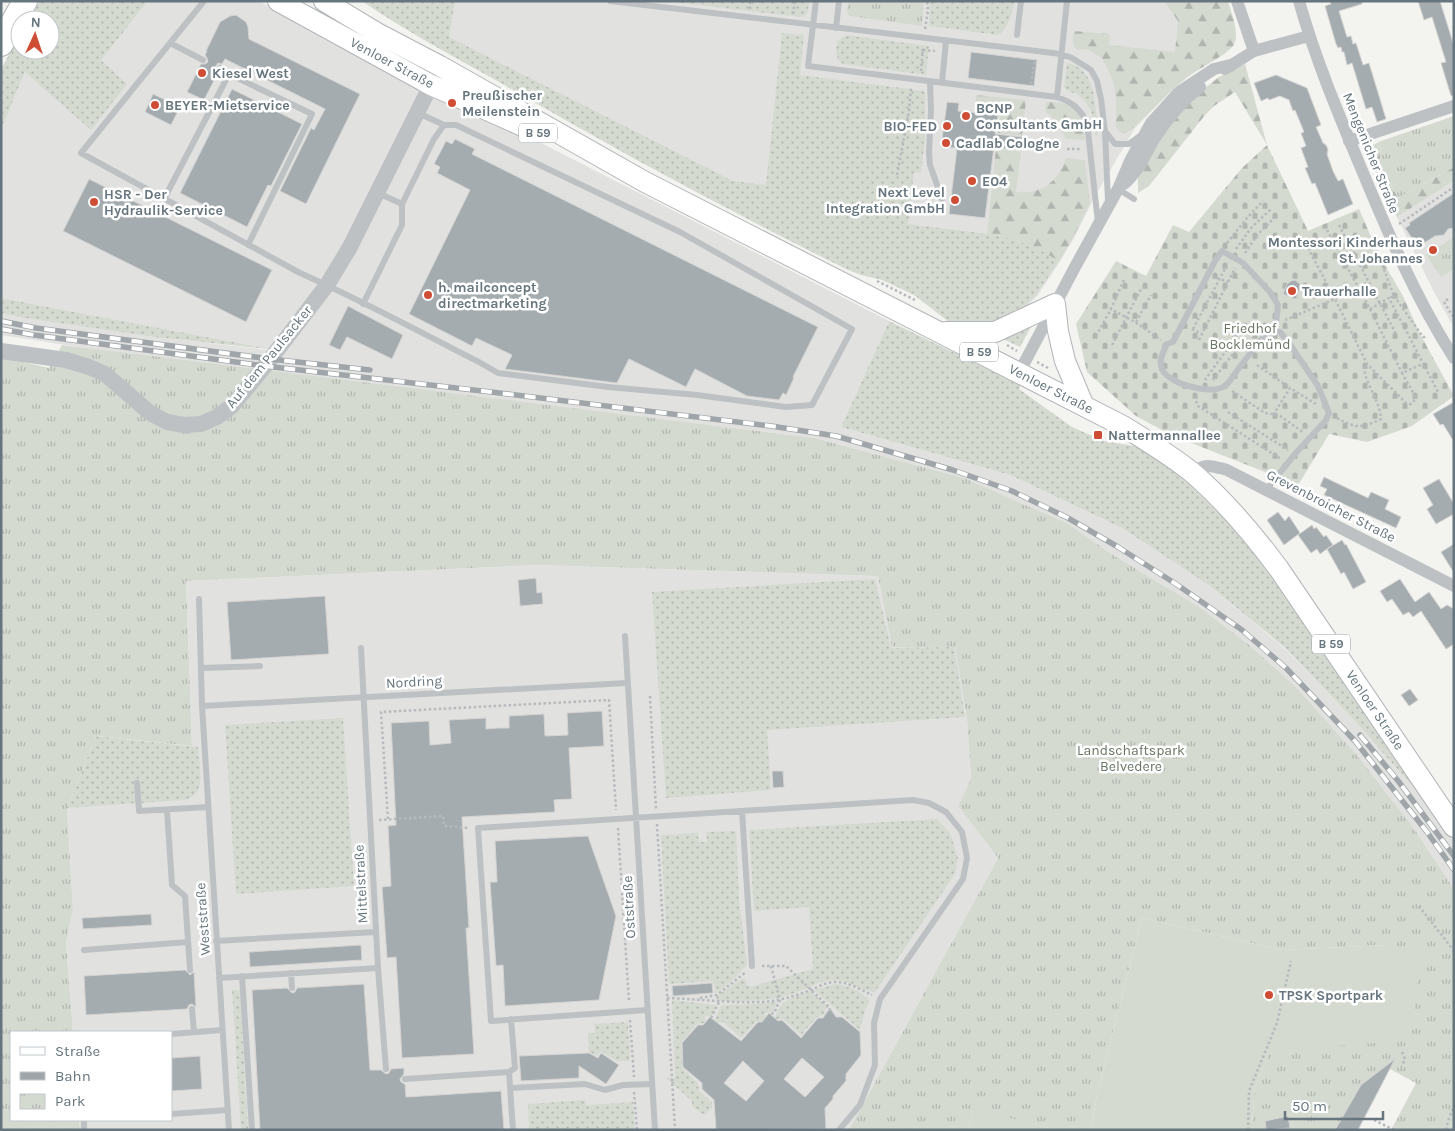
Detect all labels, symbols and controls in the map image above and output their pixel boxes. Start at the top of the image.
north arrow [10,10,60,60]
text: N [30,14,41,31]
street label: Venloer Straße [347,34,437,92]
place label: Kiesel West [212,65,289,82]
marker: Kiesel West [196,67,208,79]
place label: Preußischer Meilenstein [462,87,542,120]
street label: Mengenicher Straße [1339,90,1403,216]
place label: BEYER-Mietservice [165,97,290,114]
marker: Preußischer Meilenstein [446,97,458,109]
marker: BEYER-Mietservice [149,99,161,111]
place label: BCNP Consultants GmbH [976,100,1102,133]
marker: BCNP Consultants GmbH [960,110,972,122]
place label: BIO-FED [883,118,937,135]
marker: BIO-FED [941,120,953,132]
road number: B 59 [519,124,557,142]
place label: Cadlab Cologne [956,135,1060,152]
marker: Cadlab Cologne [940,137,952,149]
place label: E04 [982,173,1008,190]
marker: E04 [966,175,978,187]
place label: Next Level Integration GmbH [826,184,945,217]
place label: HSR - Der Hydraulik-Service [104,186,223,219]
marker: Next Level Integration GmbH [949,194,961,206]
marker: HSR - Der Hydraulik-Service [88,196,100,208]
place label: Montessori Kinderhaus St. Johannes [1268,234,1423,267]
marker: Montessori Kinderhaus St. Johannes [1427,244,1439,256]
place label: h. mailconcept directmarketing [438,279,547,312]
place label: Trauerhalle [1302,283,1377,300]
marker: Trauerhalle [1286,285,1298,297]
marker: h. mailconcept directmarketing [422,289,434,301]
street label: Auf dem Paulsacker [222,302,316,412]
park label: Friedhof Bocklemünd [1210,320,1290,353]
road number: B 59 [960,342,998,362]
street label: Venloer Straße [1006,360,1096,418]
place label: Nattermannallee [1108,427,1221,444]
marker: Nattermannallee [1092,429,1104,441]
street label: Grevenbroicher Straße [1264,466,1398,546]
road number: B 59 [1312,634,1350,654]
street label: Venloer Straße [1342,667,1408,753]
street label: Nordring [386,672,443,692]
park label: Landschaftspark Belvedere [1077,742,1185,775]
street label: Mittelstraße [350,844,372,924]
street label: Oststraße [619,875,639,939]
street label: Weststraße [192,882,214,956]
place label: TPSK Sportpark [1279,987,1384,1004]
marker: TPSK Sportpark [1263,989,1275,1001]
legend [10,1031,172,1121]
text: Straße [55,1042,100,1060]
text: Bahn [55,1067,91,1085]
scale bar [1285,1088,1382,1120]
text: Park [55,1092,85,1110]
text: 50 m [1292,1097,1327,1115]

